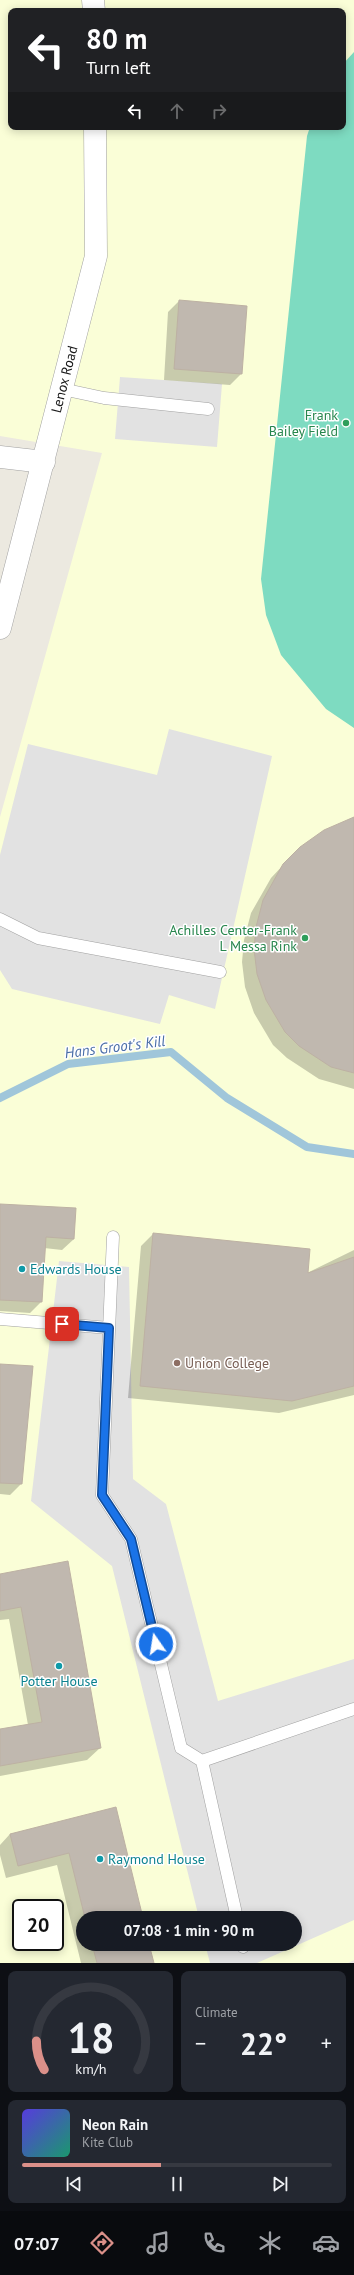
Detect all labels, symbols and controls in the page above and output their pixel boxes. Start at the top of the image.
text: 80 m [86,20,147,57]
icon: left [20,24,72,76]
text: Turn left [86,56,151,79]
icon: left [124,100,146,122]
icon: ahead [166,100,188,122]
icon: right [208,100,230,122]
street label: Lenox Road [47,344,82,415]
place label: Frank Bailey Field [269,406,338,440]
marker: Frank Bailey Field [341,418,351,428]
place label: Achilles Center-Frank L Messa Rink [169,921,297,955]
marker: Achilles Center-Frank L Messa Rink [300,933,310,943]
water label: Hans Groot's Kill [64,1031,166,1062]
place label: Edwards House [30,1260,122,1278]
marker: Edwards House [17,1264,27,1274]
pin [45,1307,79,1341]
icon: arrive [51,1313,73,1335]
place label: Union College [185,1354,269,1372]
marker: Union College [172,1358,182,1368]
position arrow [135,1623,177,1665]
marker: Potter House [54,1661,64,1671]
place label: Potter House [20,1672,98,1690]
place label: Raymond House [108,1850,205,1868]
marker: Raymond House [95,1854,105,1864]
speed limit sign: 20 [12,1899,64,1951]
text: 07:08 · 1 min · 90 m [124,1921,254,1940]
text: Climate [195,2004,238,2021]
text: 18 [67,2010,114,2063]
text: 22° [240,2024,287,2063]
text: − [195,2029,206,2057]
text: + [321,2029,332,2057]
text: km/h [75,2058,106,2077]
text: Neon Rain [82,2115,148,2134]
text: Kite Club [82,2134,133,2151]
icon: previous [63,2173,85,2195]
icon: pause [166,2173,188,2195]
icon: next [269,2173,291,2195]
icon: directions [88,2229,116,2257]
icon: music [144,2229,172,2257]
icon: phone [200,2229,228,2257]
icon: climate [256,2229,284,2257]
icon: car [312,2229,340,2257]
text: 07:07 [14,2232,60,2255]

